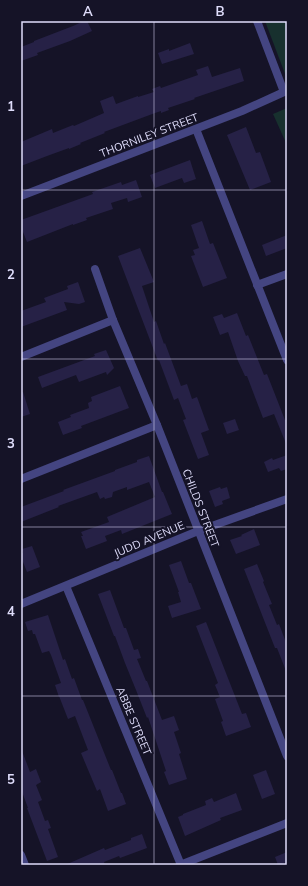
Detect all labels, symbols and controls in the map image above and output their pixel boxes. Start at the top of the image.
text: A [83,3,93,19]
text: B [216,3,225,19]
text: 1 [7,98,15,114]
street label: THORNILEY STREET [98,110,201,160]
text: 2 [7,266,15,282]
text: 3 [7,435,15,451]
street label: CHILDS STREET [180,467,223,550]
street label: JUDD AVENUE [112,518,186,560]
text: 4 [7,603,15,619]
street label: ABBE STREET [113,685,155,758]
text: 5 [7,771,15,787]

